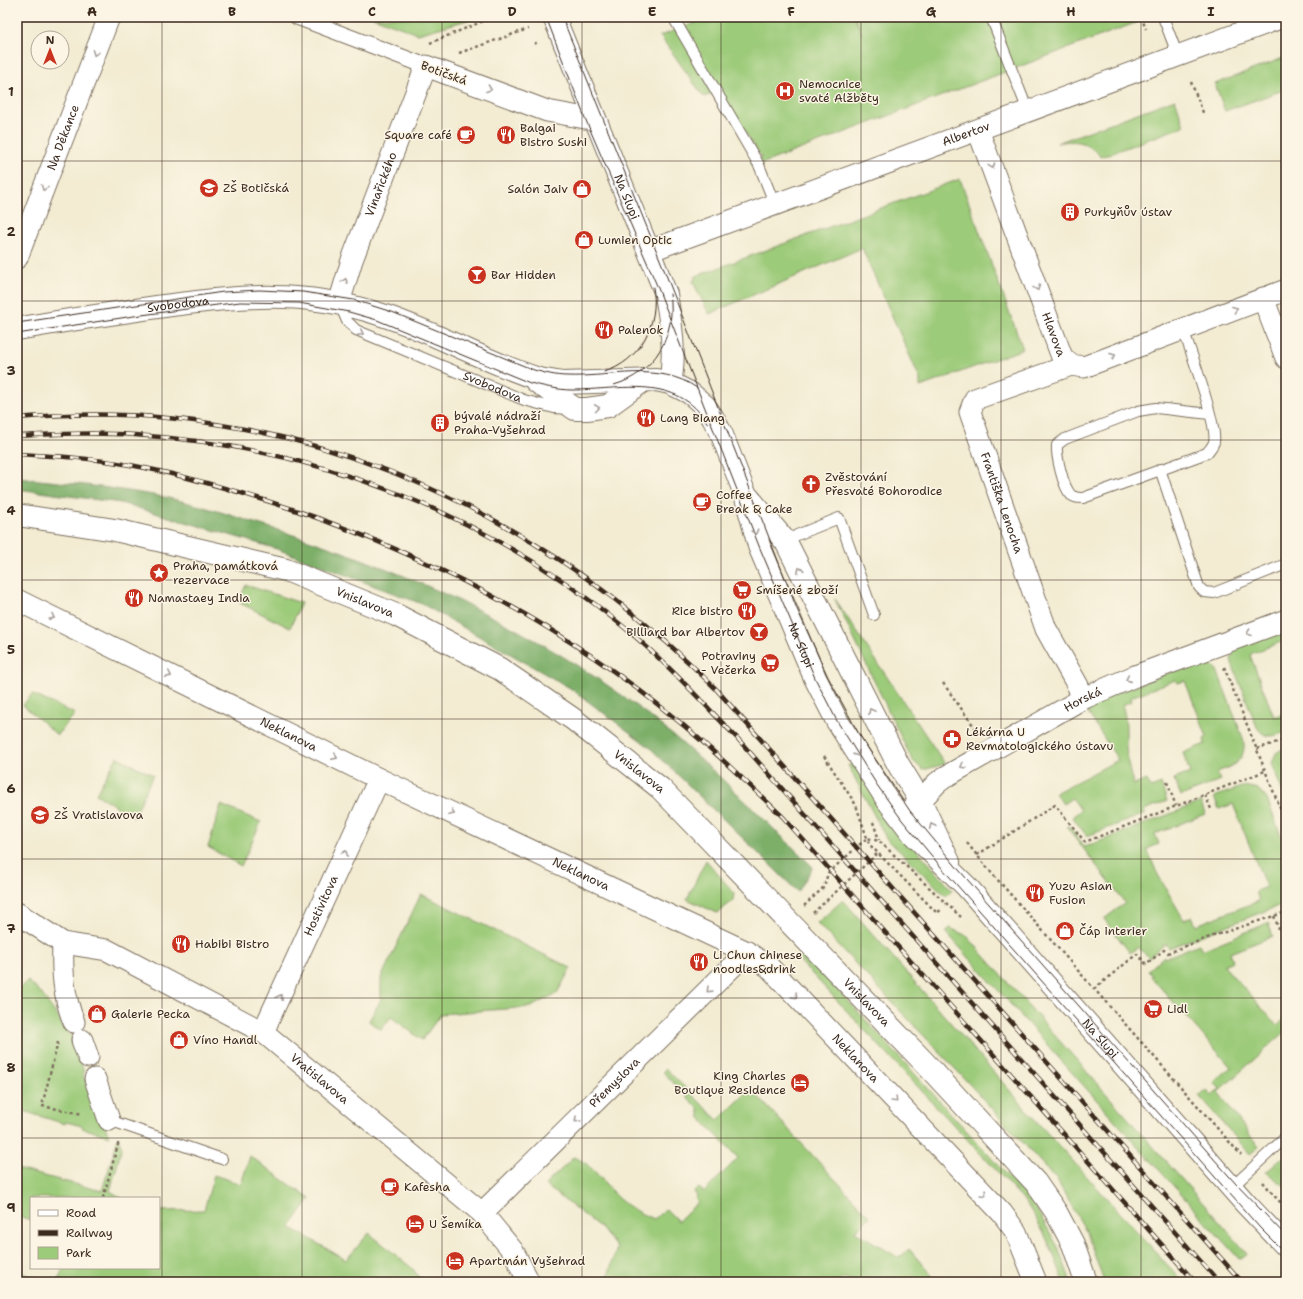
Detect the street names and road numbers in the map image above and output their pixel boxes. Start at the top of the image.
street label: Botičská [419,57,470,89]
street label: Na Děkance [43,102,83,173]
street label: Albertov [940,118,993,150]
street label: Vinařického [361,150,401,219]
street label: Na Slupi [610,172,643,222]
street label: Svobodova [146,293,211,316]
street label: Hlavova [1038,310,1069,360]
street label: Svobodova [461,367,525,406]
street label: Františka Lenocha [977,450,1027,556]
street label: Vnislavova [333,583,397,621]
street label: Na Slupi [784,620,818,670]
street label: Horská [1061,683,1105,716]
street label: Neklanova [257,713,320,755]
street label: Vnislavova [610,746,669,797]
street label: Neklanova [550,854,613,895]
street label: Hostivítova [300,872,342,939]
street label: Vnislavova [840,975,894,1030]
street label: Na Slupi [1079,1015,1122,1062]
street label: Neklanova [829,1031,883,1087]
street label: Vratislavova [287,1050,353,1108]
street label: Přemyslova [586,1053,644,1111]

